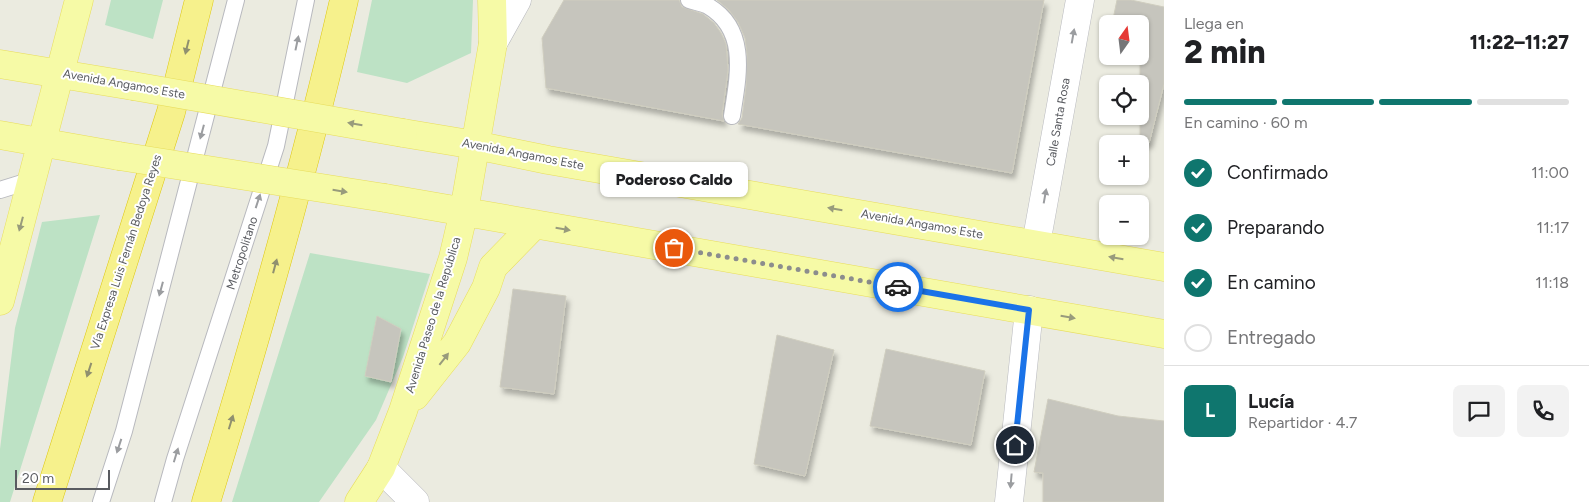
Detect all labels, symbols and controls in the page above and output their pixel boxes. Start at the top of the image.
text: Llega en [1184,14,1244,33]
north arrow [1099,15,1149,65]
map controls [1099,15,1149,245]
one-way arrow [1070,28,1078,44]
text: 11:22–11:27 [1470,31,1569,54]
text: 2 min [1184,33,1266,71]
one-way arrow [293,35,301,50]
one-way arrow [183,40,191,55]
street label: Avenida Angamos Este [62,66,187,102]
button: locate [1099,75,1149,125]
street label: Calle Santa Rosa [1043,77,1073,167]
text: En camino · 60 m [1184,113,1308,132]
one-way arrow [346,120,362,128]
one-way arrow [197,124,205,139]
street label: Avenida Angamos Este [461,135,585,173]
button: + [1099,135,1149,185]
street label: Vía Expresa Luis Fernán Bedoya Reyes [88,152,164,351]
icon: check [1184,159,1212,187]
text: Confirmado [1227,161,1328,184]
callout: Poderoso Caldo [600,163,748,198]
text: 11:00 [1531,163,1569,182]
text: Poderoso Caldo [615,170,733,189]
one-way arrow [333,187,349,195]
one-way arrow [1042,188,1050,204]
one-way arrow [255,193,263,208]
button: − [1099,195,1149,245]
one-way arrow [827,205,843,213]
street label: Avenida Angamos Este [860,206,985,242]
icon: check [1184,214,1212,242]
street label: Metropolitano [224,215,260,291]
one-way arrow [16,216,24,231]
text: Preparando [1227,216,1325,239]
text: 11:17 [1537,218,1569,237]
one-way arrow [556,225,572,233]
pin [653,227,695,269]
icon: bag [660,234,688,262]
street label: Avenida Paseo de la República [403,235,463,395]
one-way arrow [1108,254,1124,262]
one-way arrow [271,258,279,273]
courier [873,262,923,312]
icon: check [1184,269,1212,297]
text: En camino [1227,271,1316,294]
icon: car [884,273,912,301]
text: 11:18 [1535,273,1569,292]
one-way arrow [156,282,164,297]
one-way arrow [1060,314,1076,322]
text: Entregado [1227,326,1316,349]
one-way arrow [439,353,450,366]
one-way arrow [85,363,93,378]
button: chat [1453,385,1505,437]
button: phone [1517,385,1569,437]
text: Lucía [1248,390,1294,413]
text: L [1205,399,1215,422]
text: Repartidor · 4.7 [1248,413,1357,432]
one-way arrow [227,414,235,429]
pin [994,424,1036,466]
icon: home [1001,431,1029,459]
one-way arrow [114,439,122,454]
one-way arrow [173,447,181,462]
scale bar [15,467,110,490]
text: 20 m [22,470,54,487]
one-way arrow [1007,473,1015,489]

